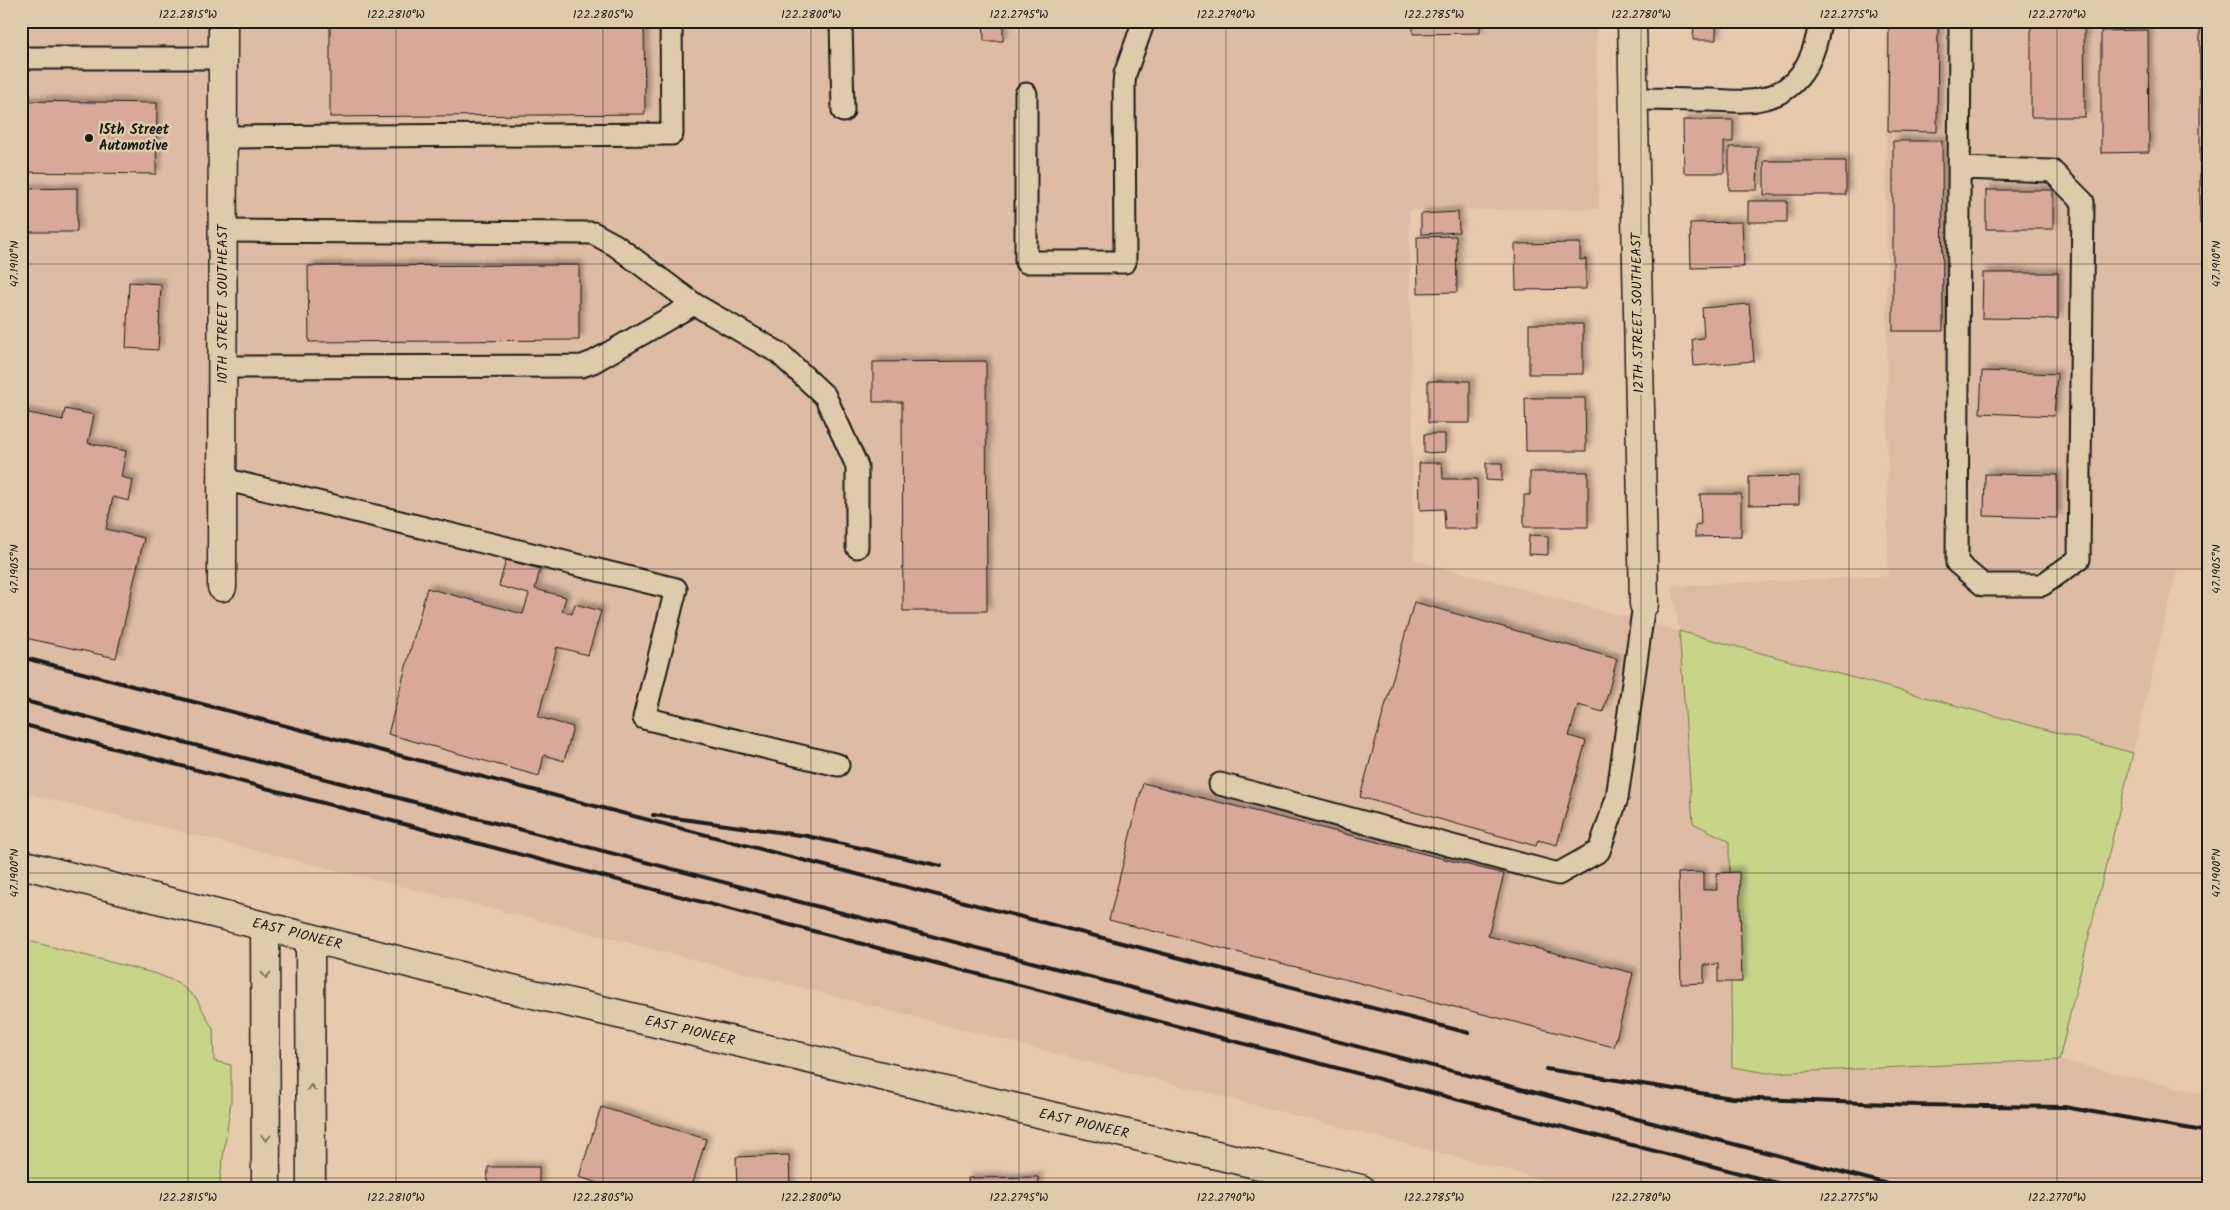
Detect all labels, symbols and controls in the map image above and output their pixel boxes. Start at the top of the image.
text: 122.2815°W [159,5,217,24]
text: 122.2810°W [367,5,425,24]
text: 122.2805°W [573,5,633,24]
text: 122.2800°W [781,5,841,24]
text: 122.2795°W [990,5,1048,24]
text: 122.2790°W [1197,5,1255,24]
text: 122.2785°W [1404,5,1464,24]
text: 122.2780°W [1611,5,1671,24]
text: 122.2775°W [1820,5,1878,24]
text: 122.2770°W [2028,5,2086,24]
place label: 15th Street Automotive [99,119,170,157]
marker: 15th Street Automotive [83,132,95,144]
street label: 10TH STREET SOUTHEAST [212,223,234,384]
street label: 12TH STREET SOUTHEAST [1626,231,1650,393]
text: 47.1910°N [5,241,24,287]
text: 47.1910°N [2207,241,2226,287]
text: 47.1905°N [5,544,24,594]
text: 47.1905°N [2207,544,2226,594]
text: 47.1900°N [5,849,24,897]
text: 47.1900°N [2207,849,2226,897]
street label: EAST PIONEER [250,912,344,956]
one-way arrow [261,972,271,979]
street label: EAST PIONEER [643,1010,737,1052]
one-way arrow [306,1083,316,1091]
street label: EAST PIONEER [1037,1103,1131,1145]
one-way arrow [261,1134,271,1142]
text: 122.2815°W [159,1188,217,1207]
text: 122.2810°W [367,1188,425,1207]
text: 122.2805°W [573,1188,633,1207]
text: 122.2800°W [781,1188,841,1207]
text: 122.2795°W [990,1188,1048,1207]
text: 122.2790°W [1197,1188,1255,1207]
text: 122.2785°W [1404,1188,1464,1207]
text: 122.2780°W [1611,1188,1671,1207]
text: 122.2775°W [1820,1188,1878,1207]
text: 122.2770°W [2028,1188,2086,1207]

